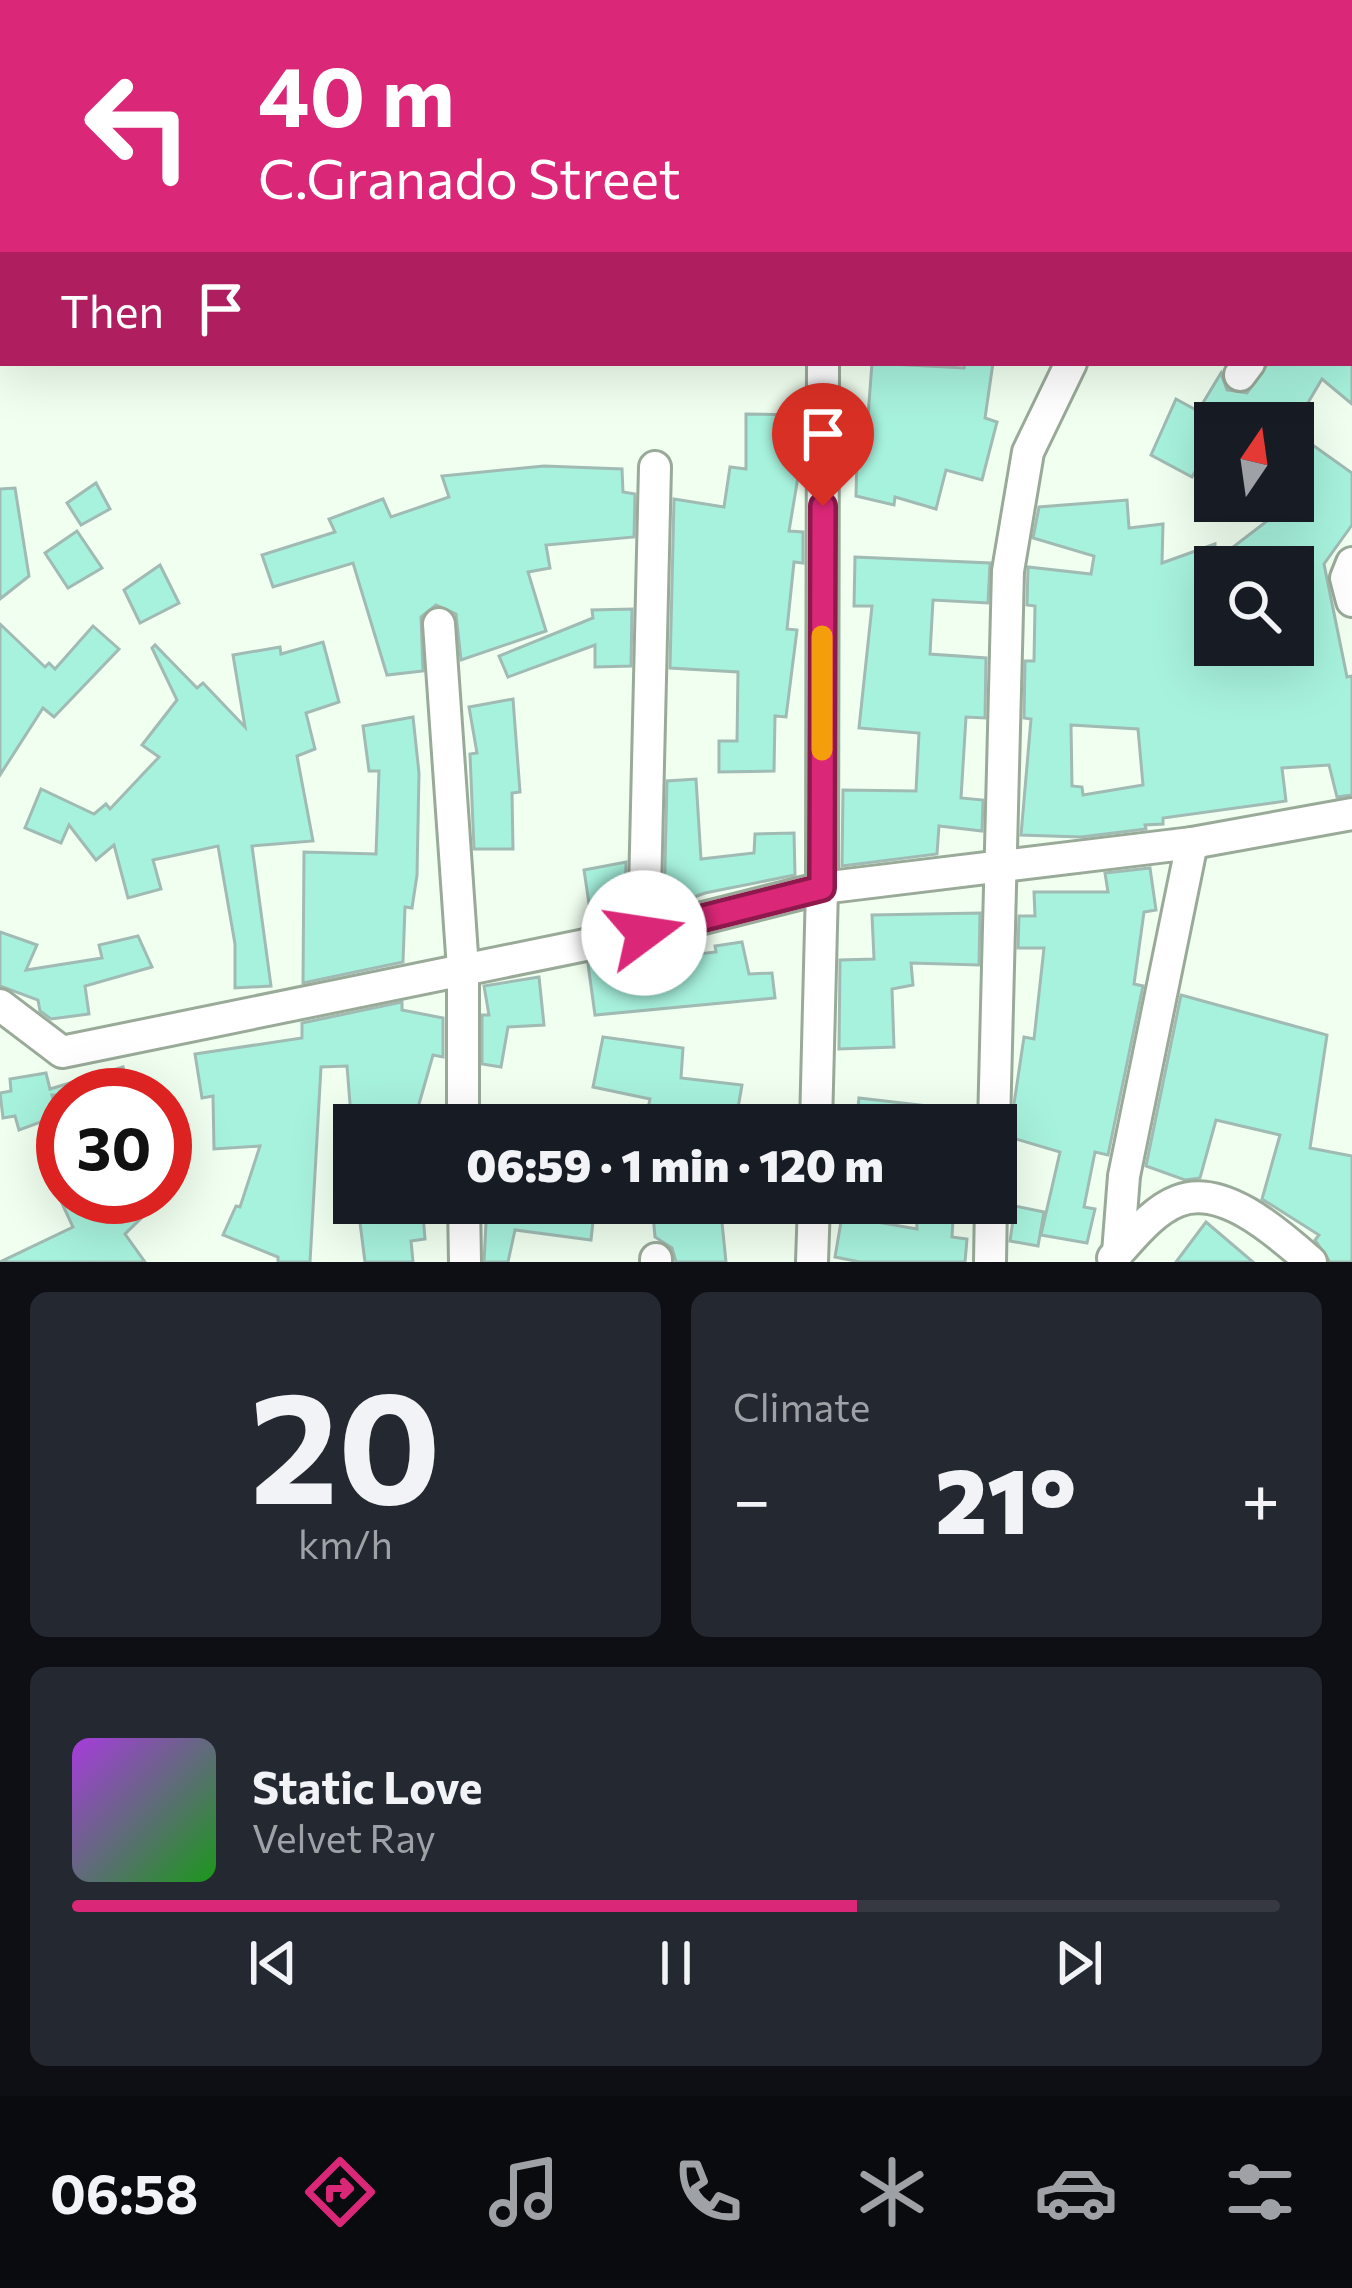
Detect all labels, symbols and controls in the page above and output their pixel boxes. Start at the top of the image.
text: 40 m [258,42,455,144]
icon: left [60,48,216,204]
text: C.Granado Street [258,144,681,210]
icon: arrive [188,276,254,342]
text: Then [60,282,164,337]
pin [772,383,874,506]
icon: arrive [790,401,856,467]
north arrow [1194,402,1314,522]
map controls [1194,402,1314,666]
button: search [1194,546,1314,666]
position arrow [581,870,707,996]
speed limit sign: 30 [36,1068,192,1224]
text: 06:59 · 1 min · 120 m [466,1136,884,1191]
text: 20 [250,1345,441,1536]
text: Climate [733,1382,870,1430]
text: 21° [935,1442,1077,1553]
text: − [733,1457,771,1538]
text: + [1241,1457,1280,1538]
text: km/h [298,1519,393,1567]
text: Static Love [252,1758,482,1813]
text: Velvet Ray [252,1813,436,1861]
icon: previous [240,1930,306,1996]
icon: pause [643,1930,709,1996]
icon: next [1046,1930,1112,1996]
icon: directions [298,2150,382,2234]
icon: music [482,2150,566,2234]
icon: phone [666,2150,750,2234]
icon: climate [850,2150,934,2234]
icon: car [1034,2150,1118,2234]
icon: filters [1218,2150,1302,2234]
text: 06:58 [50,2159,198,2225]

